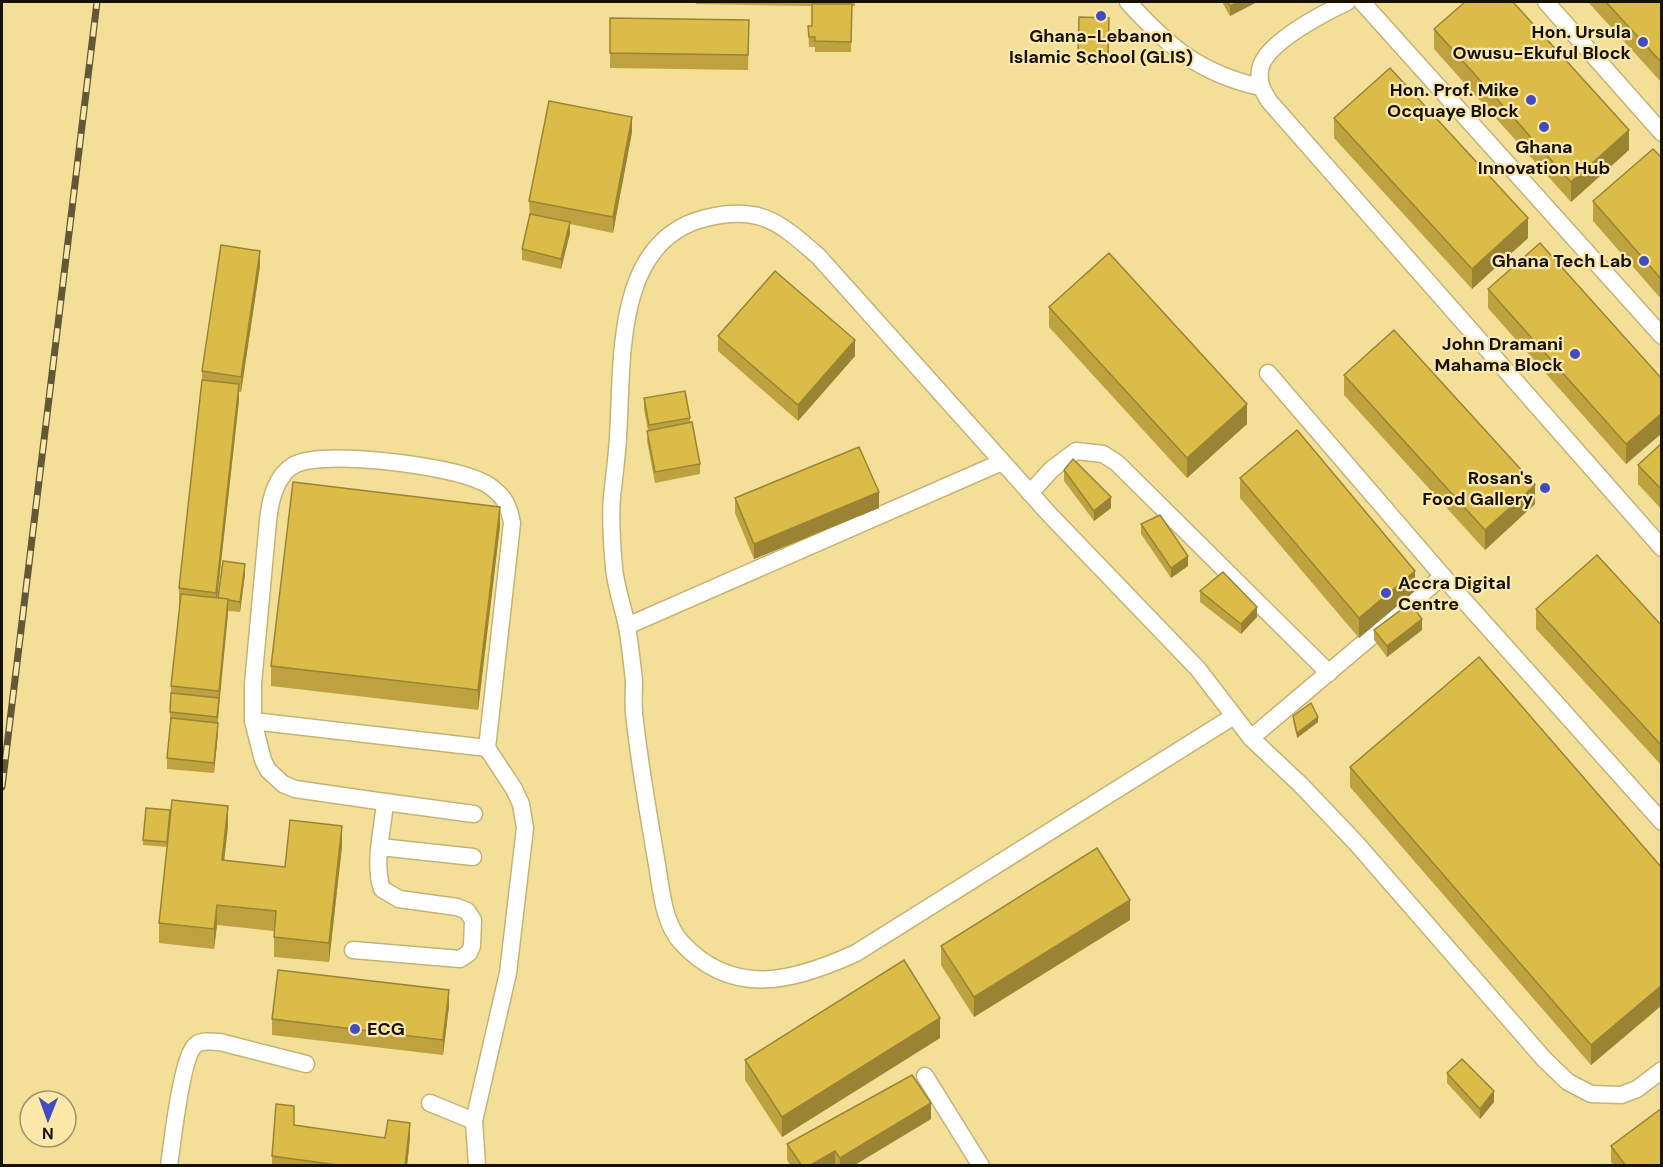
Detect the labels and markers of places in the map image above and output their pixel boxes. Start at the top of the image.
marker: Ghana-Lebanon Islamic School (GLIS) [1094,9,1108,23]
place label: Hon. Ursula Owusu-Ekuful Block [1453,20,1632,65]
place label: Ghana-Lebanon Islamic School (GLIS) [1009,24,1193,69]
marker: Hon. Ursula Owusu-Ekuful Block [1636,35,1650,49]
place label: Hon. Prof. Mike Ocquaye Block [1387,78,1520,123]
marker: Hon. Prof. Mike Ocquaye Block [1524,93,1538,107]
marker: Ghana Innovation Hub [1537,120,1551,134]
place label: Ghana Innovation Hub [1478,135,1610,180]
place label: Ghana Tech Lab [1492,249,1632,273]
marker: Ghana Tech Lab [1637,254,1651,268]
place label: John Dramani Mahama Block [1435,332,1564,377]
marker: John Dramani Mahama Block [1568,347,1582,361]
place label: Rosan's Food Gallery [1422,466,1533,511]
marker: Rosan's Food Gallery [1538,481,1552,495]
place label: Accra Digital Centre [1398,571,1511,616]
marker: Accra Digital Centre [1379,586,1393,600]
place label: ECG [367,1017,405,1041]
marker: ECG [348,1022,362,1036]

